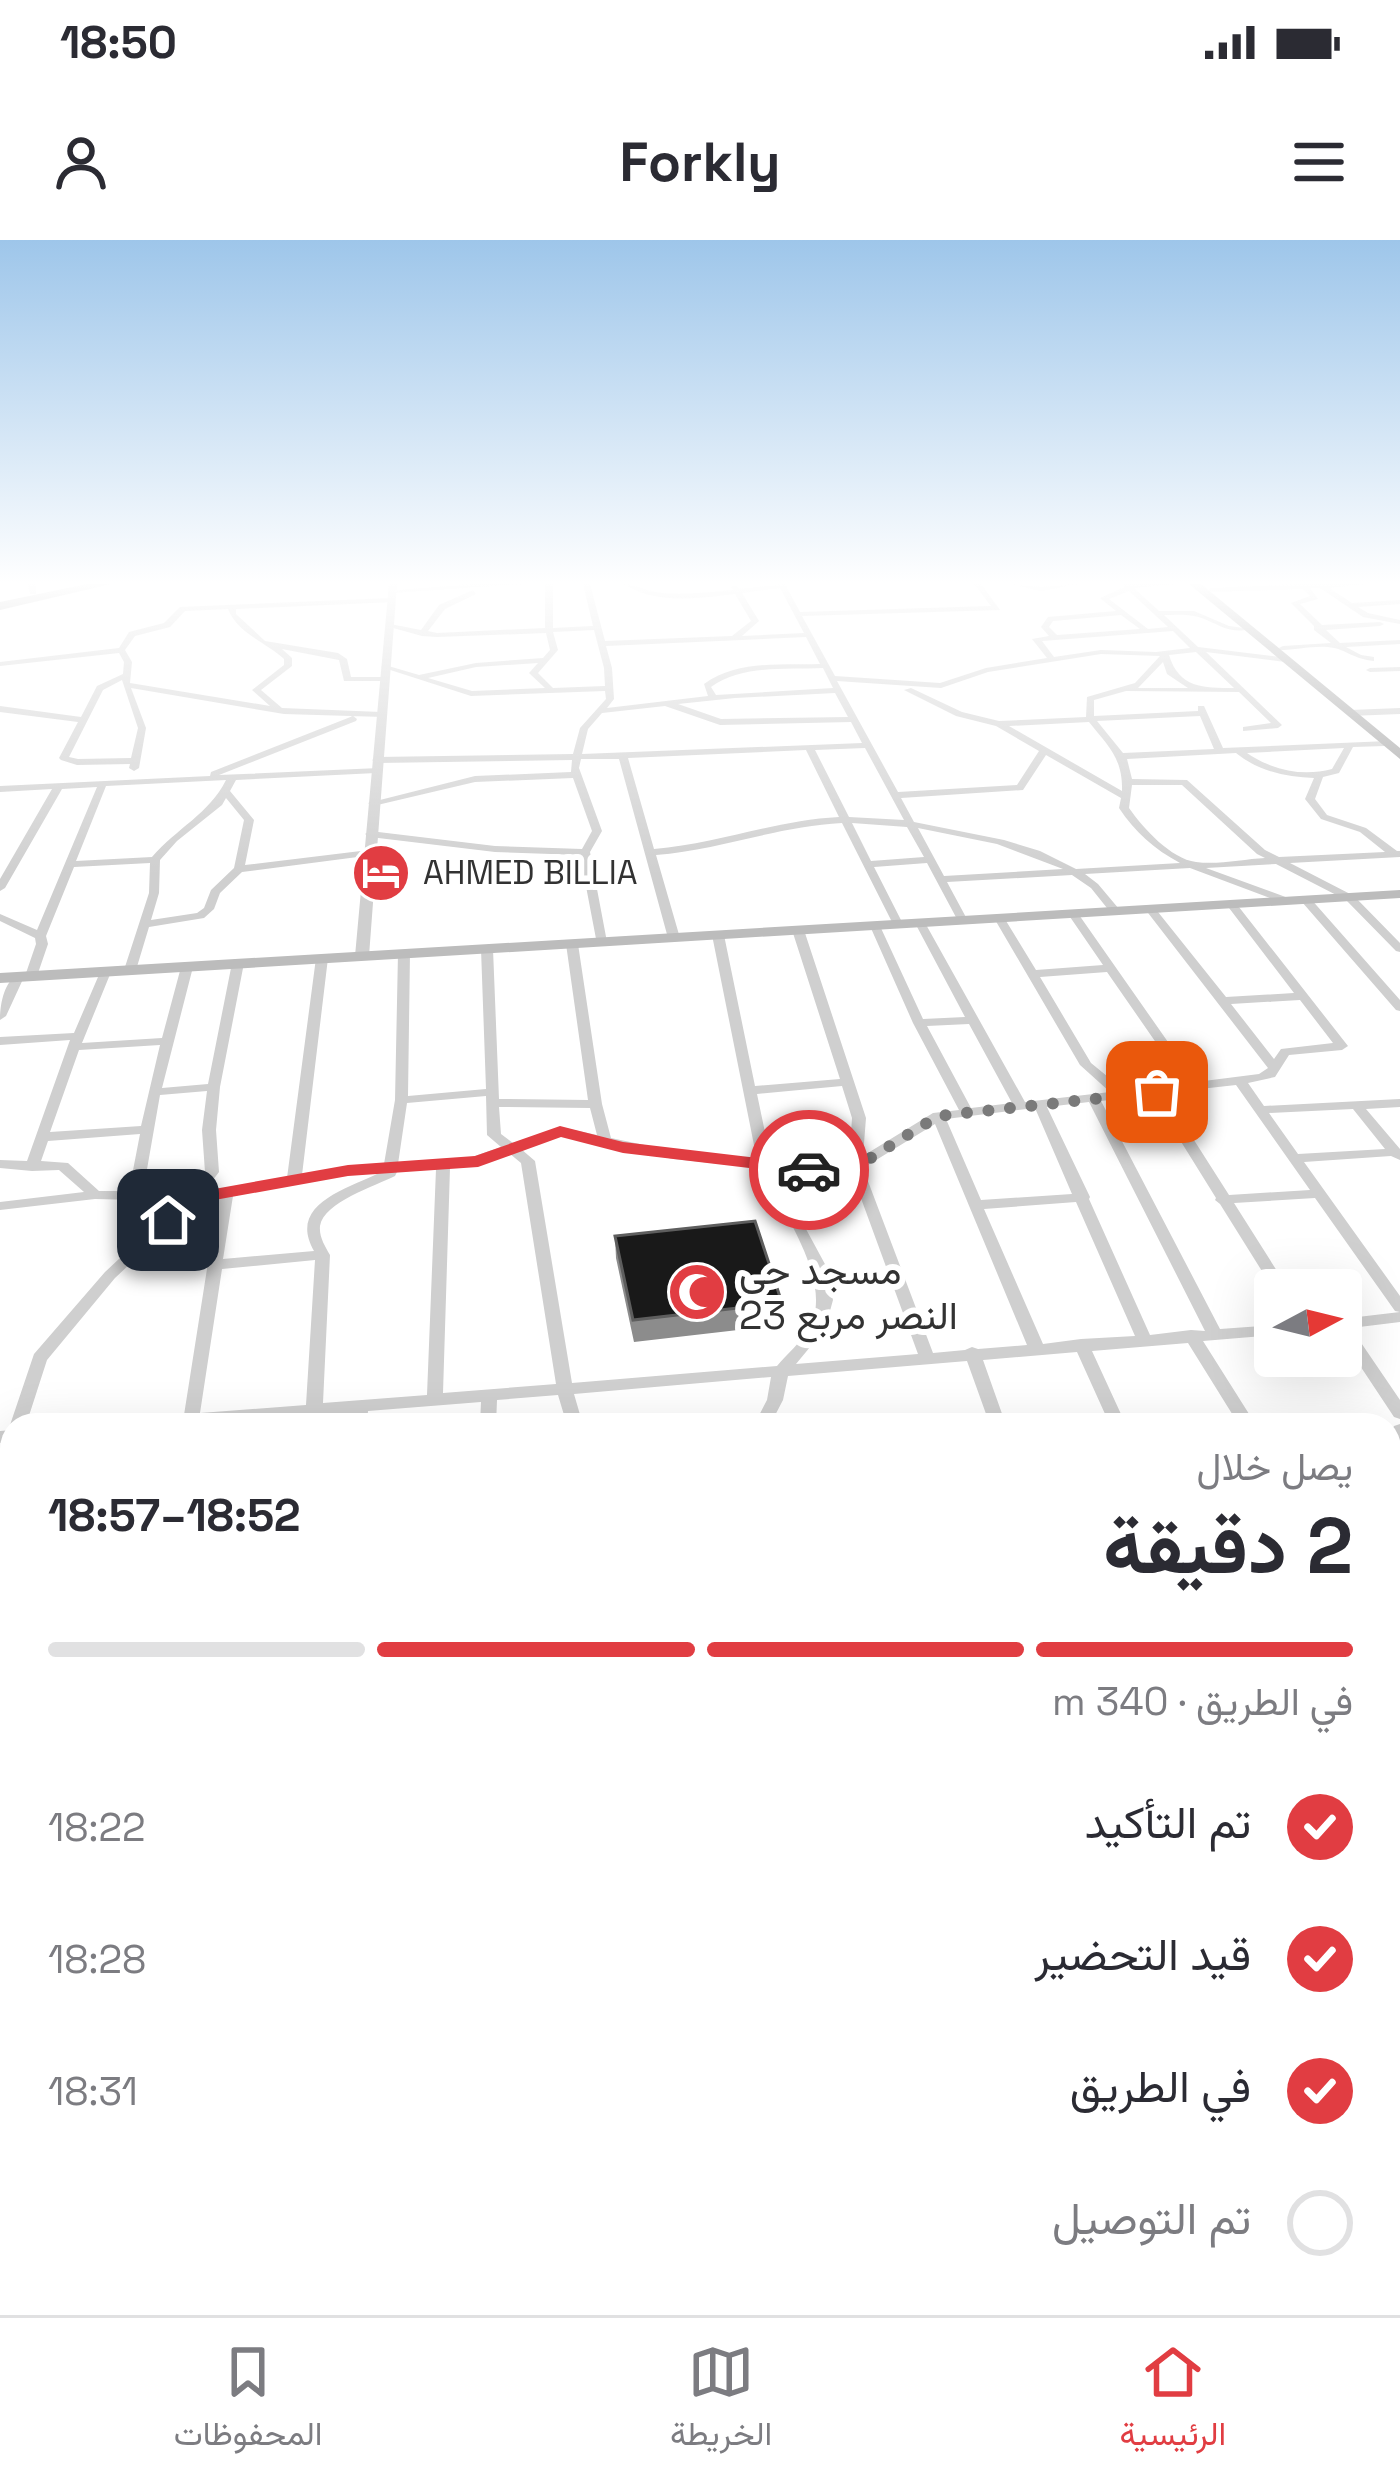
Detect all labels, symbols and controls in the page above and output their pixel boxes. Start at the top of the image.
text: 18:50 [60,14,177,71]
text: Forkly [619,128,781,197]
icon: person [48,129,114,195]
icon: menu [1286,129,1352,195]
hotel icon: AHMED BILLIA [350,842,412,904]
place label: AHMED BILLIA [423,852,638,894]
pin [1106,1041,1208,1143]
icon: bag [1124,1059,1190,1125]
courier [749,1110,869,1230]
icon: car [776,1137,842,1203]
pin [117,1169,219,1271]
icon: home [135,1187,201,1253]
place label: مسجد حي النصر مربع 23 [739,1246,958,1343]
mosque icon: مسجد حي النصر مربع 23 [666,1261,728,1323]
north arrow [1254,1269,1362,1377]
map controls [1254,1269,1362,1377]
text: يصل خلال [1197,1442,1353,1491]
text: 18:52–18:57 [48,1487,301,1544]
text: 2 دقيقة [1103,1496,1353,1596]
text: في الطريق · 340 m [1052,1677,1353,1726]
text: تم التأكيد [1084,1794,1251,1851]
icon: check [1287,1794,1353,1860]
text: 18:22 [48,1803,146,1852]
text: قيد التحضير [1034,1926,1251,1983]
icon: check [1287,1926,1353,1992]
text: 18:28 [48,1935,146,1984]
text: في الطريق [1070,2058,1251,2115]
icon: check [1287,2058,1353,2124]
text: 18:31 [48,2067,138,2116]
text: تم التوصيل [1052,2190,1251,2247]
tab: المحفوظات [174,2339,322,2463]
tab: الخريطة [670,2339,772,2463]
tab: الرئيسية [1120,2339,1226,2463]

